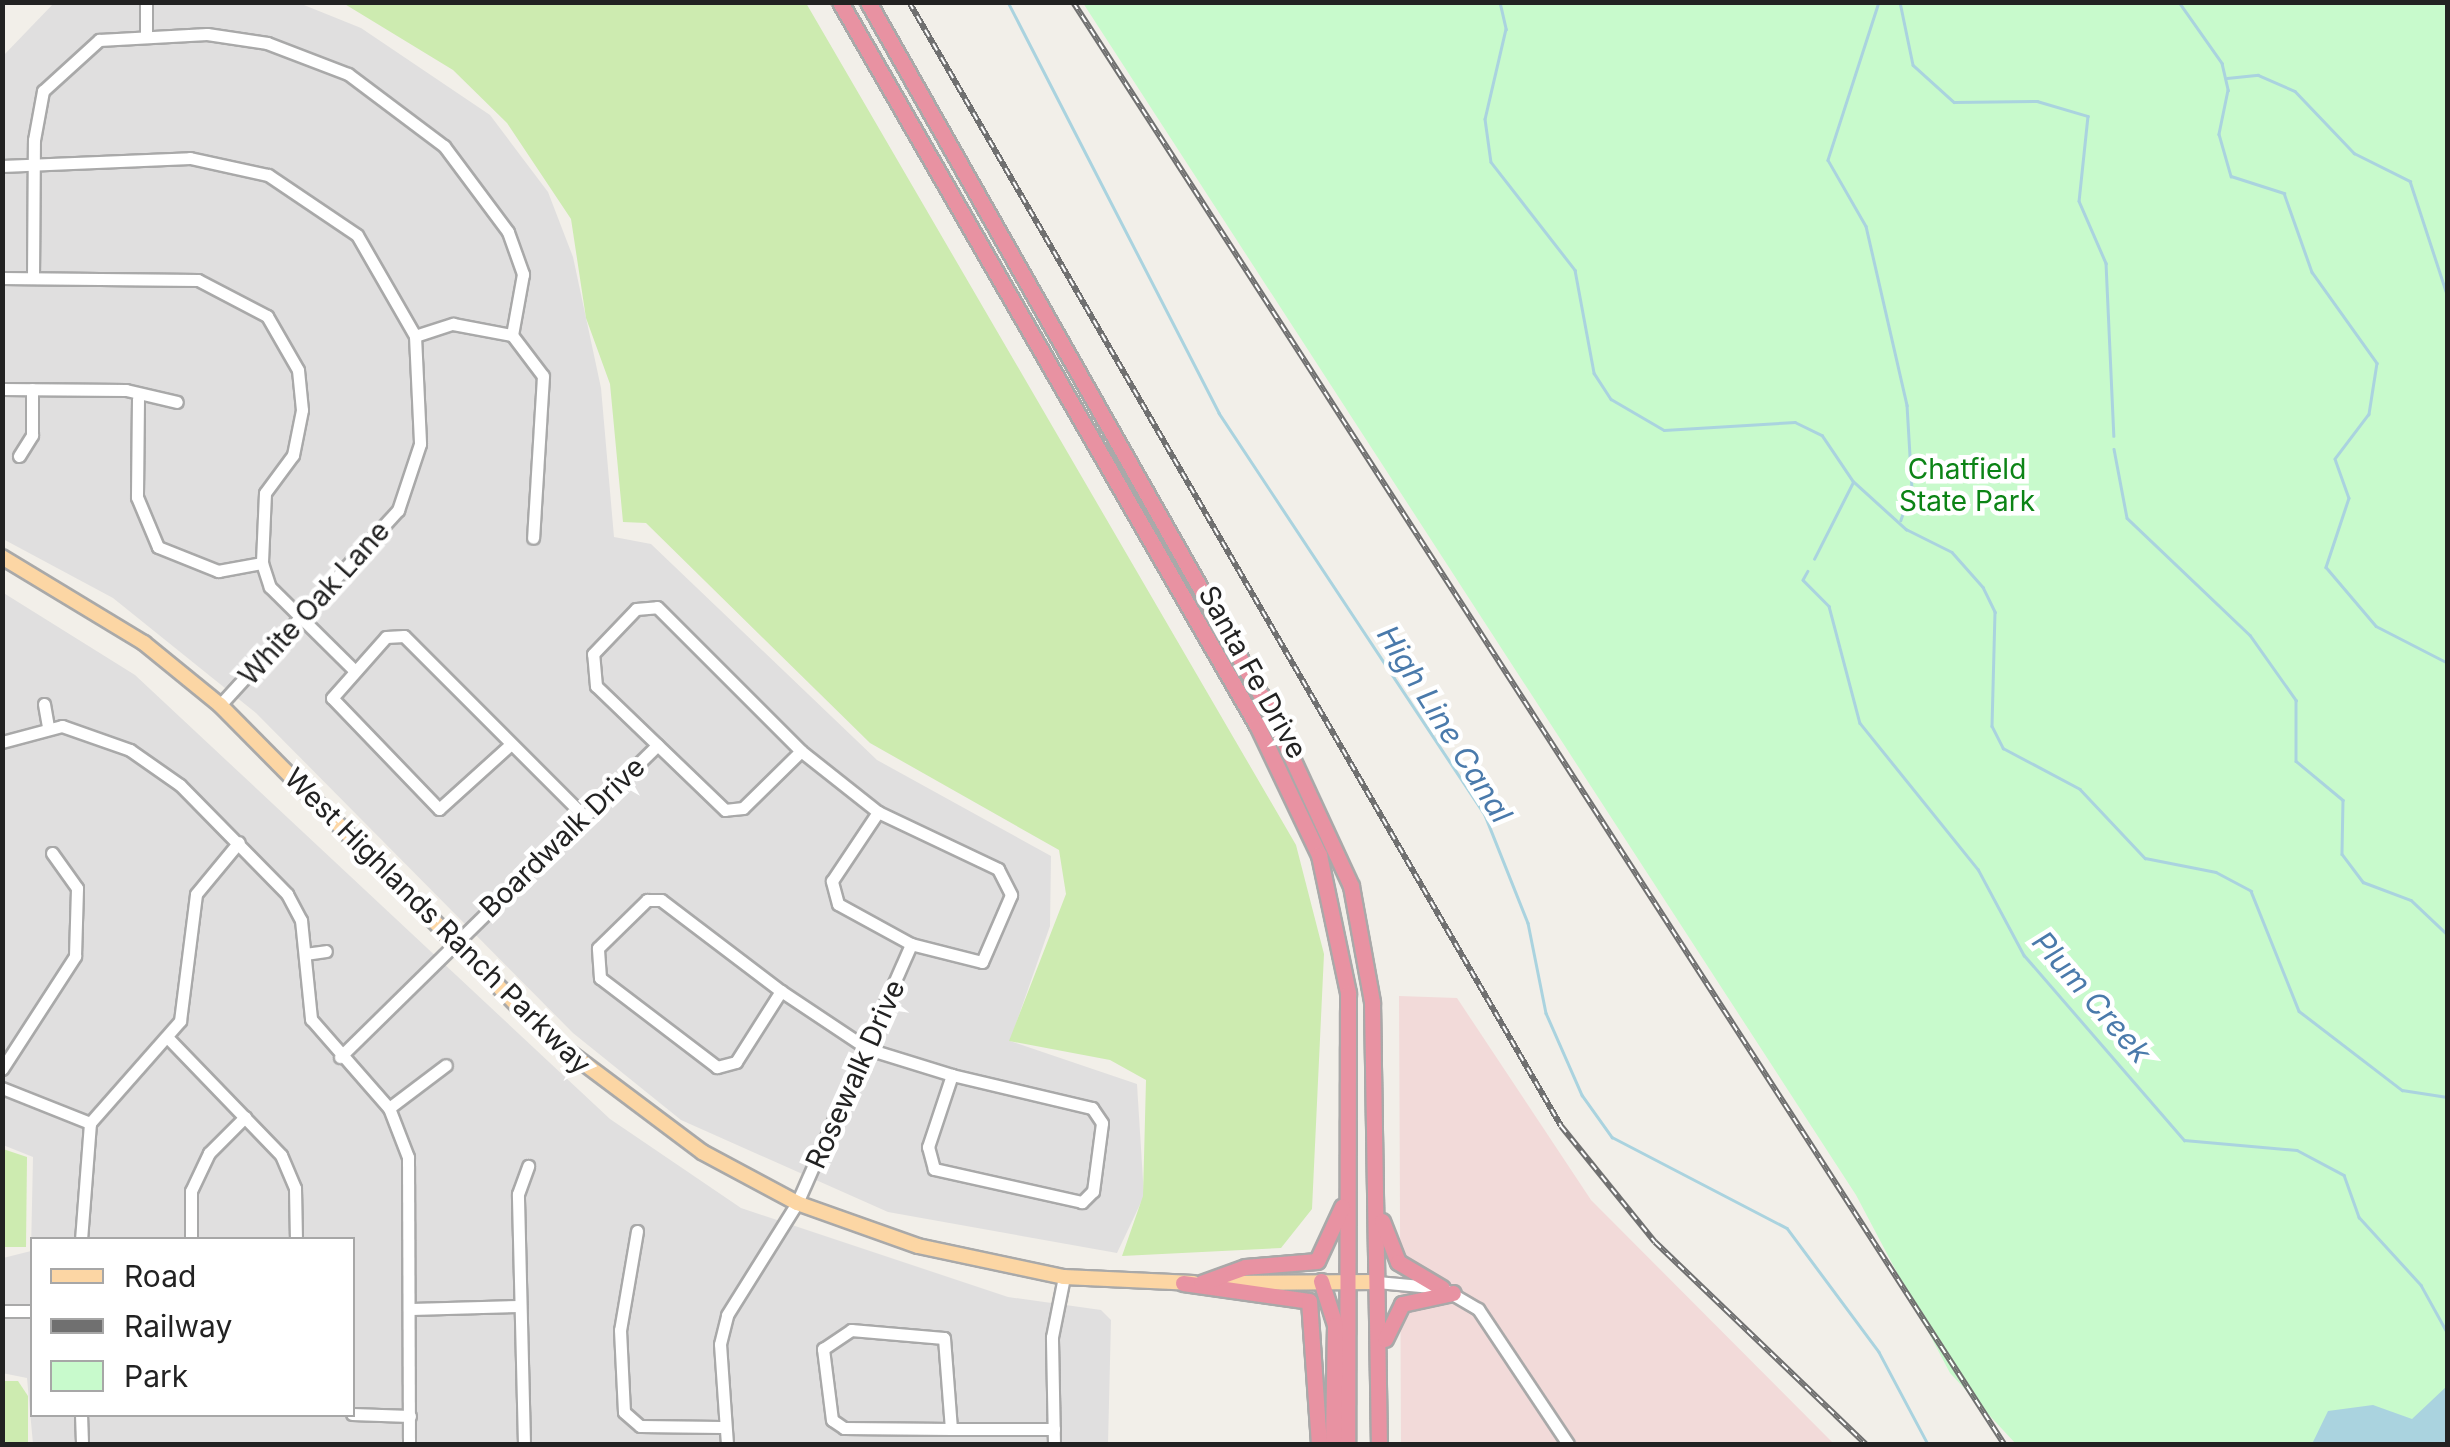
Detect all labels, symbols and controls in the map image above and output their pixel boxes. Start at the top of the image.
park label: Chatfield State Park [1899,452,2035,518]
street label: White Oak Lane [232,514,396,692]
street label: Santa Fe Drive [1192,580,1314,764]
water label: High Line Canal [1370,619,1520,829]
street label: Boardwalk Drive [472,750,652,924]
street label: West Highlands Ranch Parkway [278,761,598,1081]
water label: Plum Creek [2025,924,2159,1070]
street label: Rosewalk Drive [798,974,912,1174]
legend [30,1237,355,1417]
text: Road [124,1258,196,1294]
text: Railway [124,1308,232,1344]
text: Park [124,1358,188,1394]

